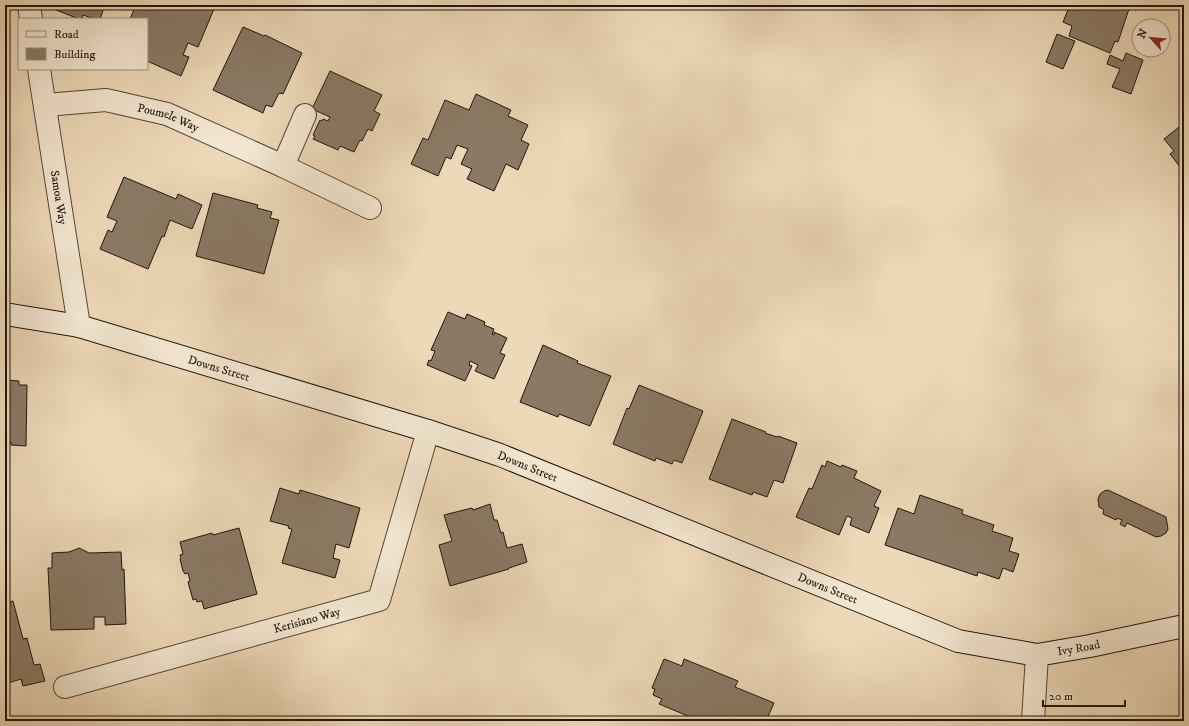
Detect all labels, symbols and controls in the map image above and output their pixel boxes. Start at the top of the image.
legend [18,18,148,70]
north arrow [1131,18,1171,58]
text: Road [54,27,79,42]
text: N [1135,27,1151,41]
text: Building [54,47,95,62]
street label: Poumele Way [136,100,202,136]
street label: Samoa Way [47,169,70,226]
street label: Downs Street [186,352,252,385]
street label: Downs Street [495,448,560,486]
street label: Downs Street [795,570,860,608]
street label: Kerisiano Way [272,604,342,637]
street label: Ivy Road [1056,637,1101,659]
scale bar [1043,682,1125,708]
text: 20 m [1049,689,1073,704]

